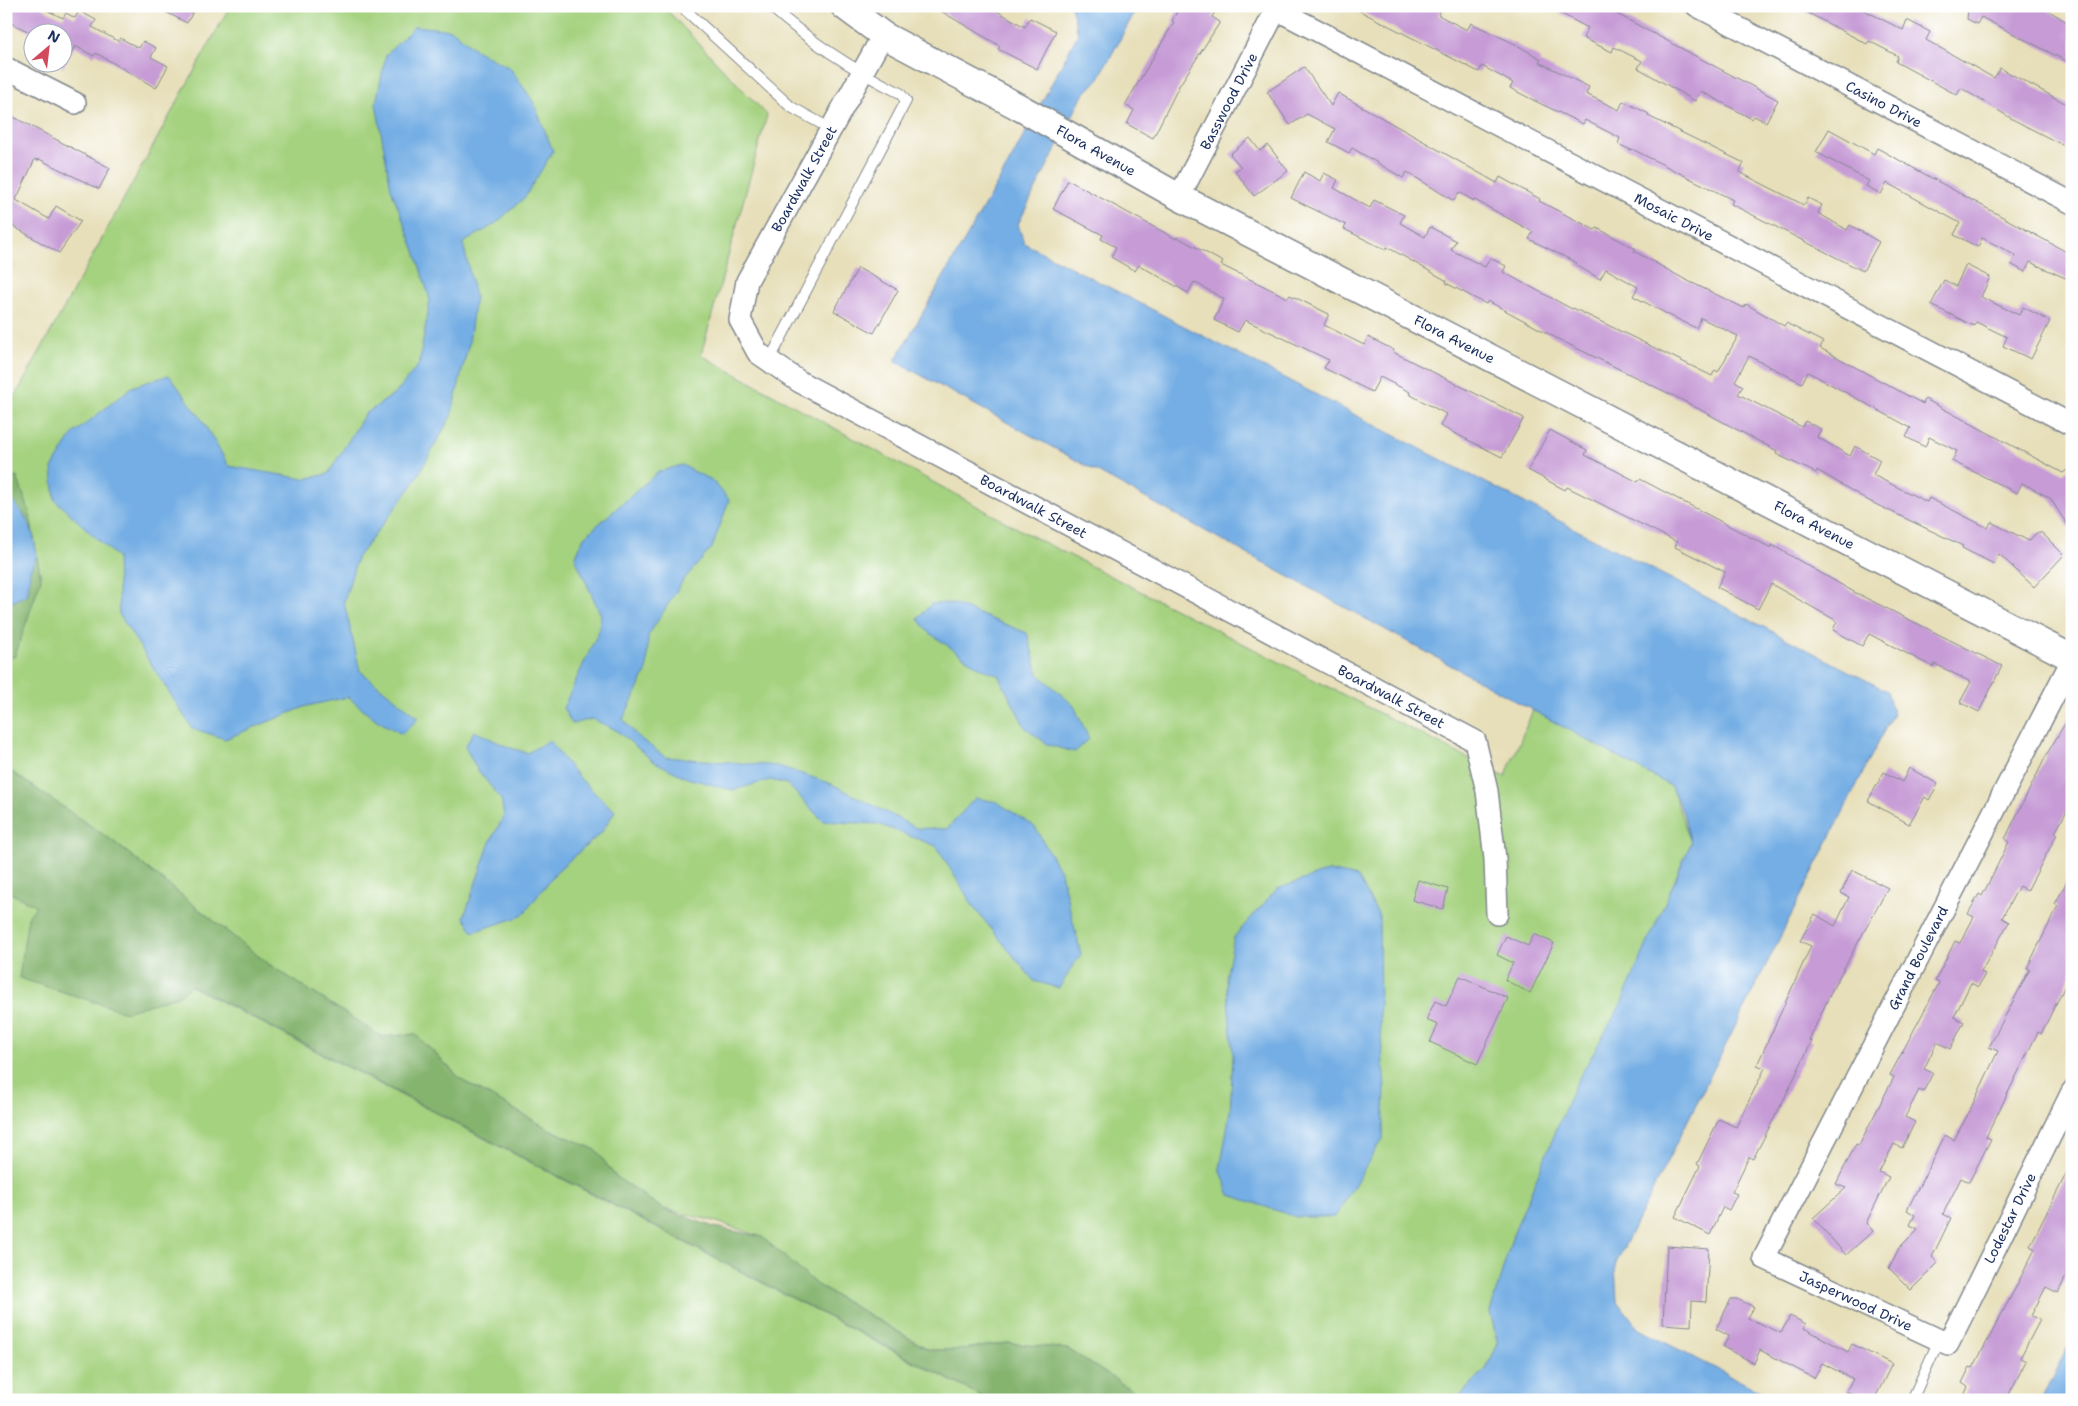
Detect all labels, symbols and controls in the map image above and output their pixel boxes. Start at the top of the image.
north arrow [22,22,72,72]
text: N [45,26,63,47]
street label: Basswood Drive [1196,49,1261,153]
street label: Casino Drive [1843,77,1925,132]
street label: Flora Avenue [1053,121,1139,180]
street label: Boardwalk Street [767,123,841,235]
street label: Mosaic Drive [1631,189,1717,245]
street label: Flora Avenue [1411,311,1498,368]
street label: Boardwalk Street [977,470,1090,542]
street label: Flora Avenue [1771,497,1858,553]
street label: Boardwalk Street [1335,661,1448,732]
street label: Grand Boulevard [1884,903,1952,1013]
street label: Lodestar Drive [1980,1170,2040,1267]
street label: Jasperwood Drive [1796,1267,1915,1335]

